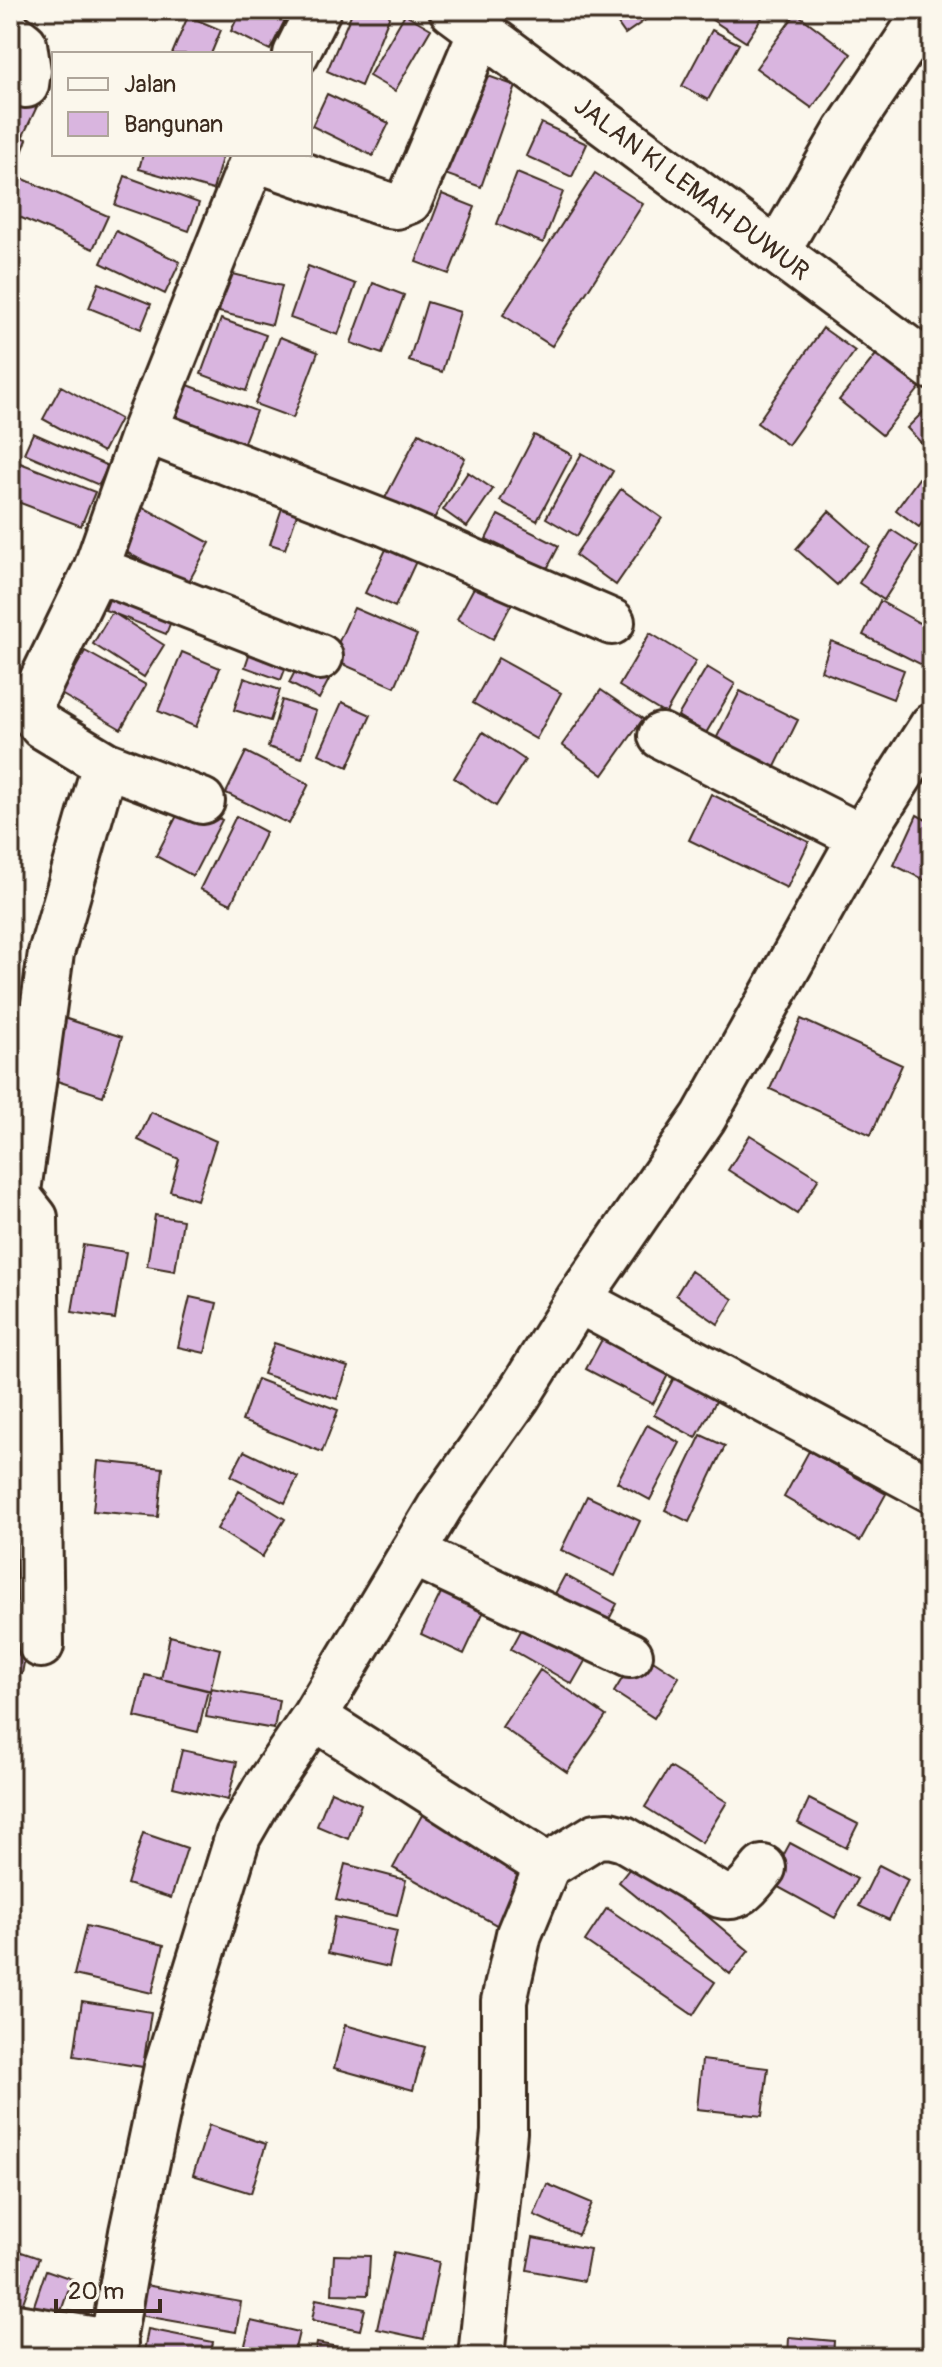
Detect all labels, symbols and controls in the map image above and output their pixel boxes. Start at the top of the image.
legend [52,52,312,156]
text: Jalan [124,70,176,99]
street label: JALAN KI LEMAH DUWUR [567,90,815,288]
text: Bangunan [124,110,223,139]
scale bar [56,2263,160,2313]
text: 20 m [68,2277,124,2306]

